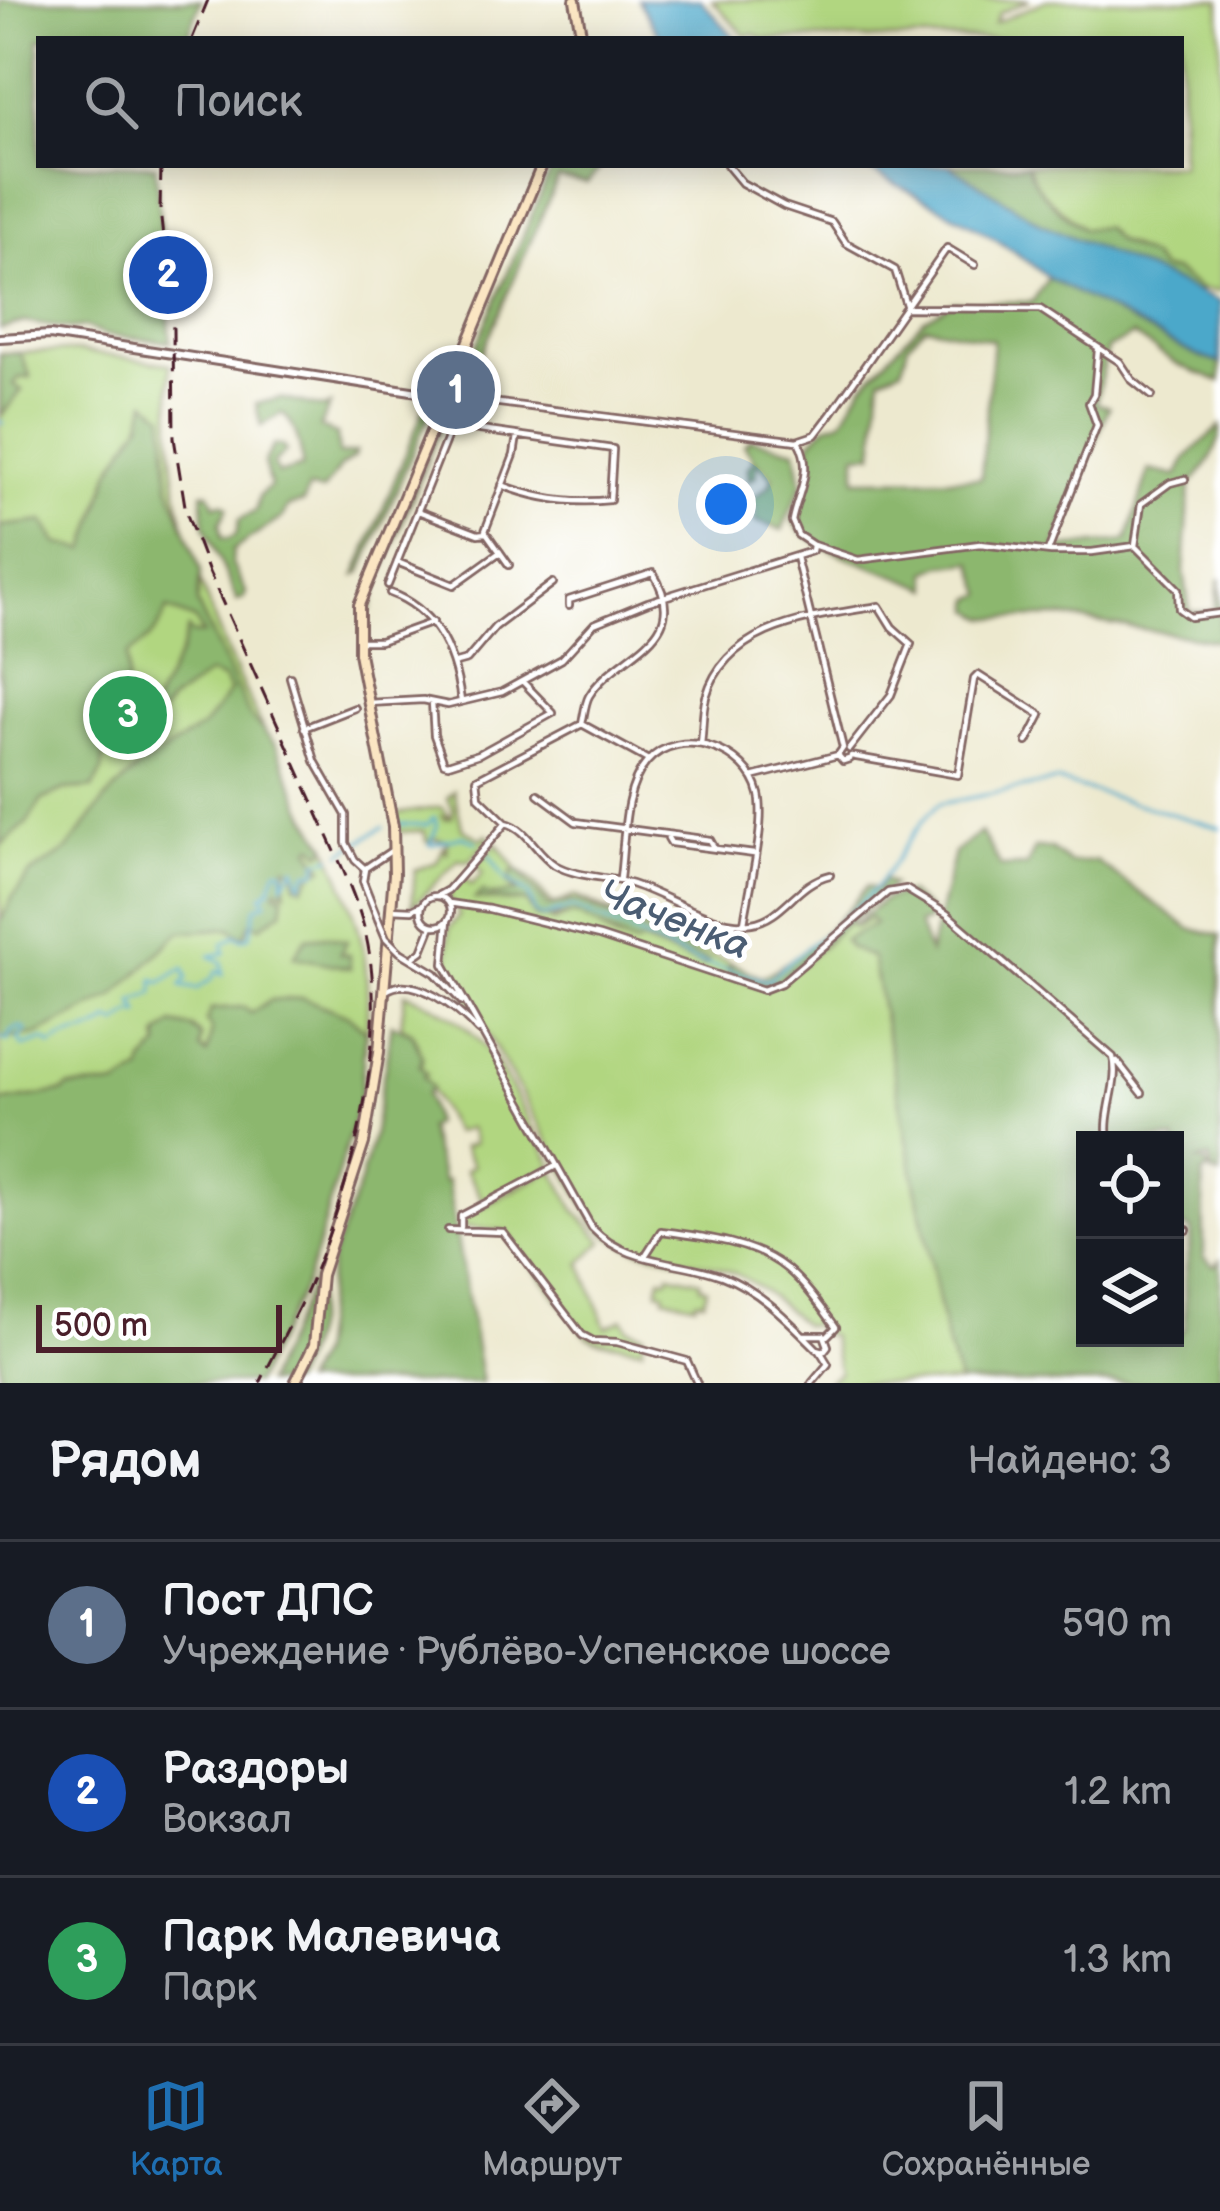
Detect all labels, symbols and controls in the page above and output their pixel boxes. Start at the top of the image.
search box [36,36,1184,168]
icon: search [78,69,144,135]
text: Поиск [174,75,302,130]
pin: 2 [129,230,207,320]
pin: 1 [417,345,495,435]
your location [696,474,756,534]
pin: 3 [89,670,167,760]
water label: Чаченка [592,870,756,970]
map controls [1076,1131,1184,1347]
button: locate [1076,1131,1184,1239]
button: layers [1076,1239,1184,1347]
scale bar [36,1299,282,1352]
text: 500 m [54,1306,148,1346]
text: Рядом [48,1431,202,1492]
text: Найдено: 3 [967,1438,1172,1485]
text: Пост ДПС [162,1574,373,1629]
text: 1 [79,1601,95,1648]
text: 590 m [1061,1601,1172,1648]
text: Учреждение · Рублёво-Успенское шоссе [162,1629,891,1676]
text: Раздоры [162,1742,349,1797]
text: 2 [75,1769,99,1816]
text: 1.2 km [1064,1769,1172,1816]
text: Вокзал [162,1797,292,1844]
text: Парк Малевича [162,1910,500,1965]
text: 3 [76,1937,98,1984]
text: 1.3 km [1063,1937,1172,1984]
text: Парк [162,1965,257,2012]
tab: Карта [130,2073,223,2185]
tab: Маршрут [482,2073,622,2185]
tab: Сохранённые [882,2073,1090,2185]

